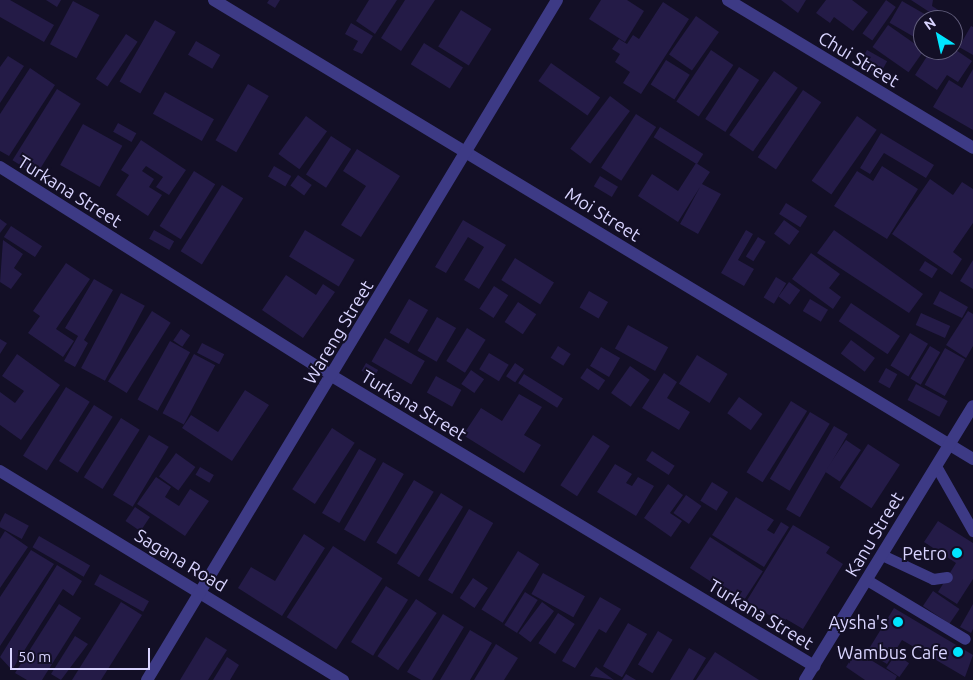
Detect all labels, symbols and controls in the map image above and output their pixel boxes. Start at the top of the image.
north arrow [913,10,963,60]
text: N [921,14,939,33]
street label: Chui Street [815,26,903,92]
street label: Turkana Street [14,150,126,232]
street label: Moi Street [561,182,645,246]
street label: Wareng Street [299,276,377,388]
street label: Turkana Street [358,365,470,445]
street label: Kanu Street [840,488,908,580]
street label: Sagana Road [131,524,231,596]
place label: Petro [902,542,947,564]
marker: Petro [951,547,963,559]
street label: Turkana Street [705,574,817,654]
place label: Aysha's [828,611,888,633]
marker: Aysha's [892,616,904,628]
scale bar [12,638,152,670]
place label: Wambus Cafe [837,641,948,663]
marker: Wambus Cafe [952,646,964,658]
text: 50 m [18,648,51,665]

